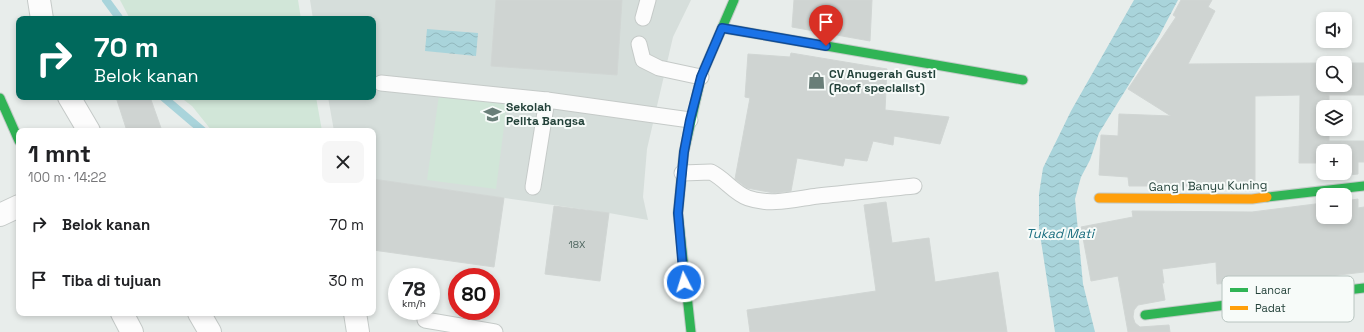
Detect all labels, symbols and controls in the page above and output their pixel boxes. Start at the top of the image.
pin [809,5,843,46]
icon: arrive [815,11,837,33]
map controls [1316,12,1352,224]
button: sound [1316,12,1352,48]
text: 70 m [94,29,159,65]
icon: right [28,32,80,84]
button: search [1316,56,1352,92]
text: Belok kanan [94,64,199,87]
place label: CV Anugerah Gusti (Roof specialist) [829,66,936,96]
shop icon: CV Anugerah Gusti (Roof specialist) [806,71,826,91]
place label: Sekolah Pelita Bangsa [506,99,585,129]
button: layers [1316,100,1352,136]
school or university icon: Sekolah Pelita Bangsa [483,104,503,124]
text: 1 mnt [28,138,91,169]
button: close [322,141,364,183]
button: + [1316,144,1352,180]
text: 100 m · 14:22 [28,169,106,186]
street label: Gang I Banyu Kuning [1148,177,1268,195]
button: − [1316,188,1352,224]
icon: right [28,213,50,235]
text: Belok kanan [62,215,150,234]
text: 70 m [329,215,364,234]
water label: Tukad Mati [1026,225,1096,242]
house number: 18X [569,238,586,251]
position arrow [663,261,705,303]
speed limit sign: 80 [448,268,500,320]
icon: arrive [28,269,50,291]
text: Tiba di tujuan [62,271,161,290]
text: 30 m [329,271,364,290]
text: 78 [402,276,426,302]
legend [1222,276,1354,322]
text: Lancar [1255,283,1291,297]
text: km/h [402,297,426,310]
text: Padat [1255,301,1286,315]

